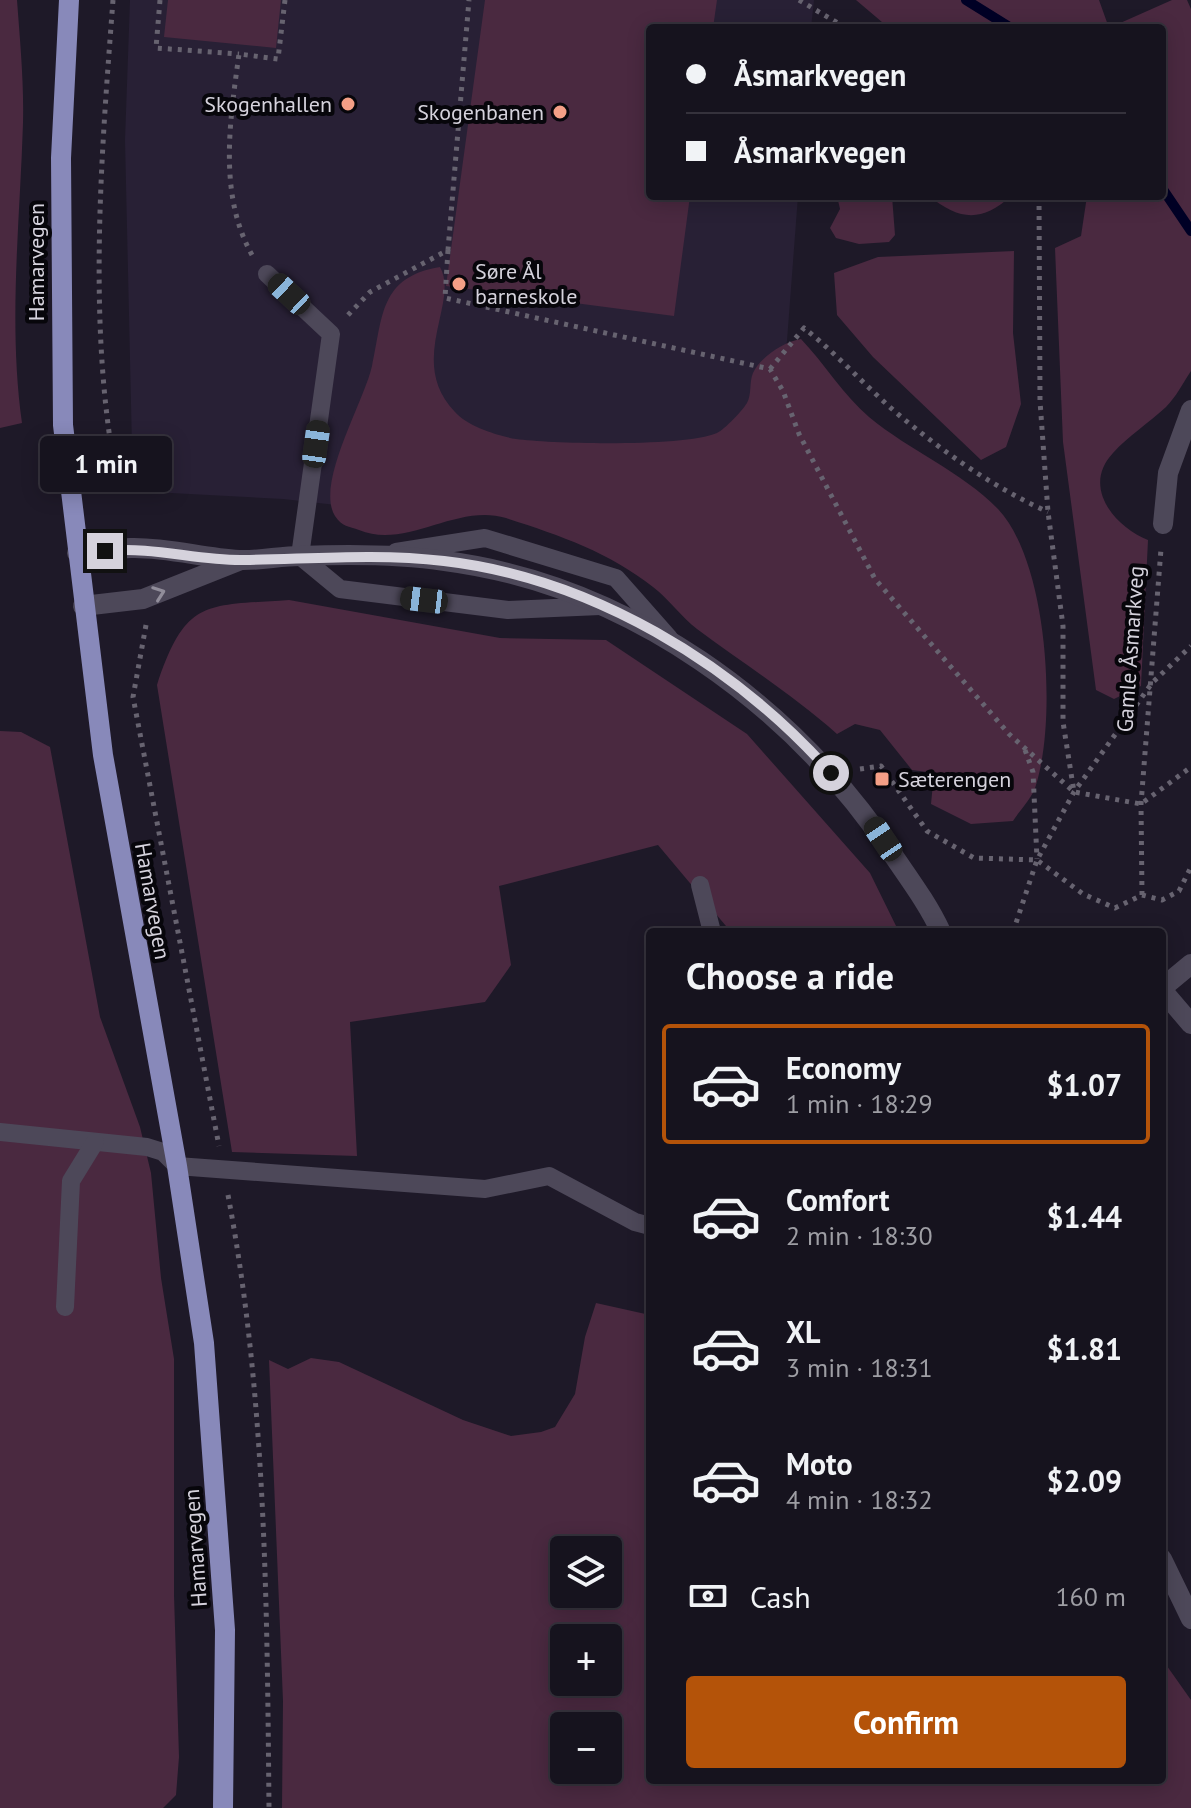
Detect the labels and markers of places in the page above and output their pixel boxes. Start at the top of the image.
place label: Skogenhallen [204,90,332,118]
marker: Skogenhallen [339,95,357,113]
place label: Skogenbanen [417,98,544,126]
marker: Skogenbanen [551,103,569,121]
place label: Søre Ål barneskole [475,257,577,310]
marker: Søre Ål barneskole [450,275,468,293]
place label: Sæterengen [898,765,1011,793]
marker: Sæterengen [873,770,891,788]

